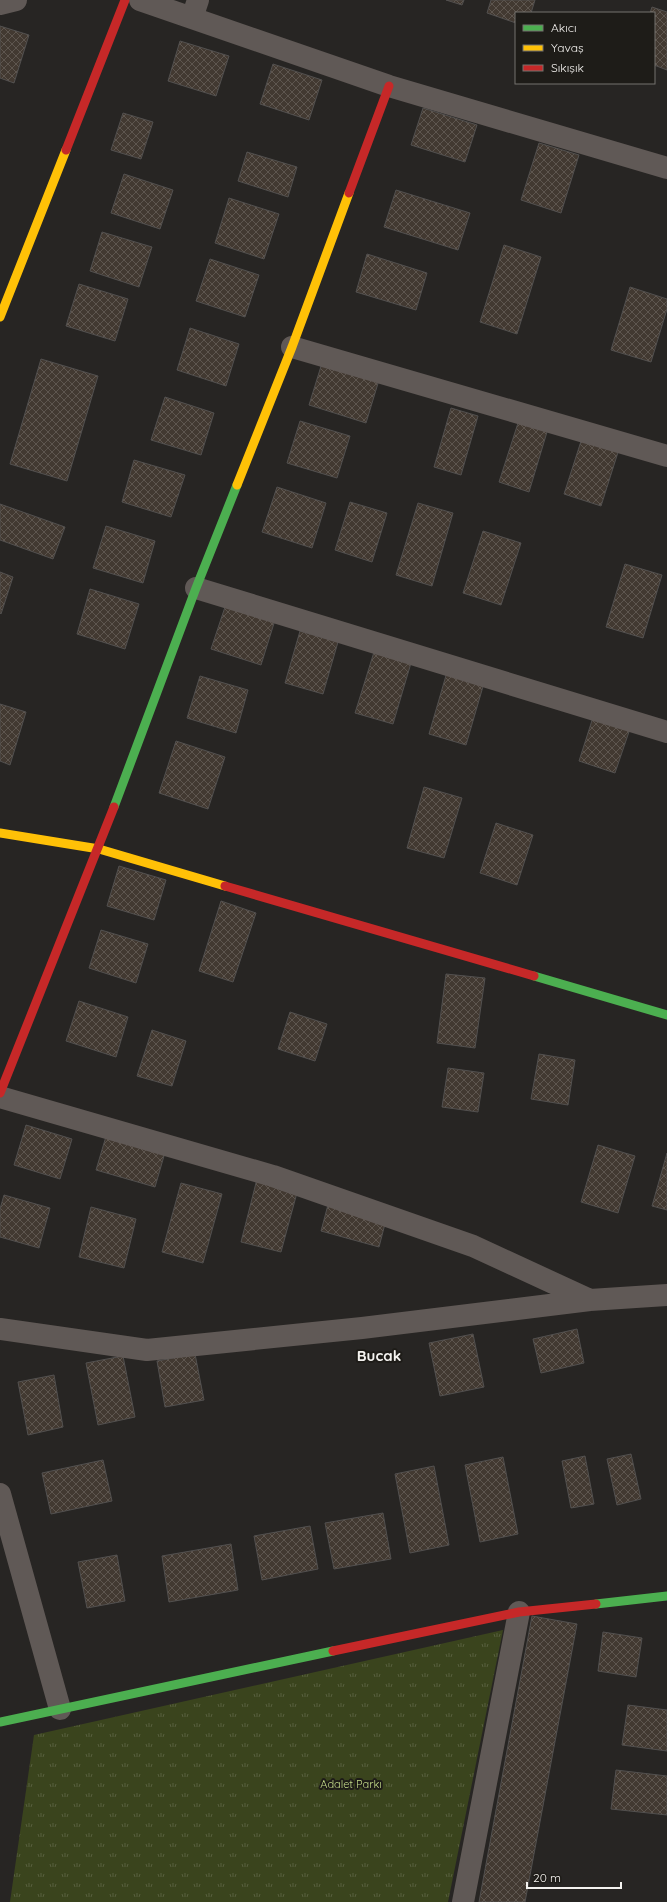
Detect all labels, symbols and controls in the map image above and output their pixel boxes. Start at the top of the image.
legend [515,12,655,84]
text: Akıcı [551,20,577,35]
text: Yavaş [551,40,584,55]
text: Sıkışık [551,60,584,75]
district label: Bucak [357,1346,401,1365]
park label: Adalet Parkı [320,1777,382,1791]
scale bar [527,1864,621,1890]
text: 20 m [533,1870,561,1885]

